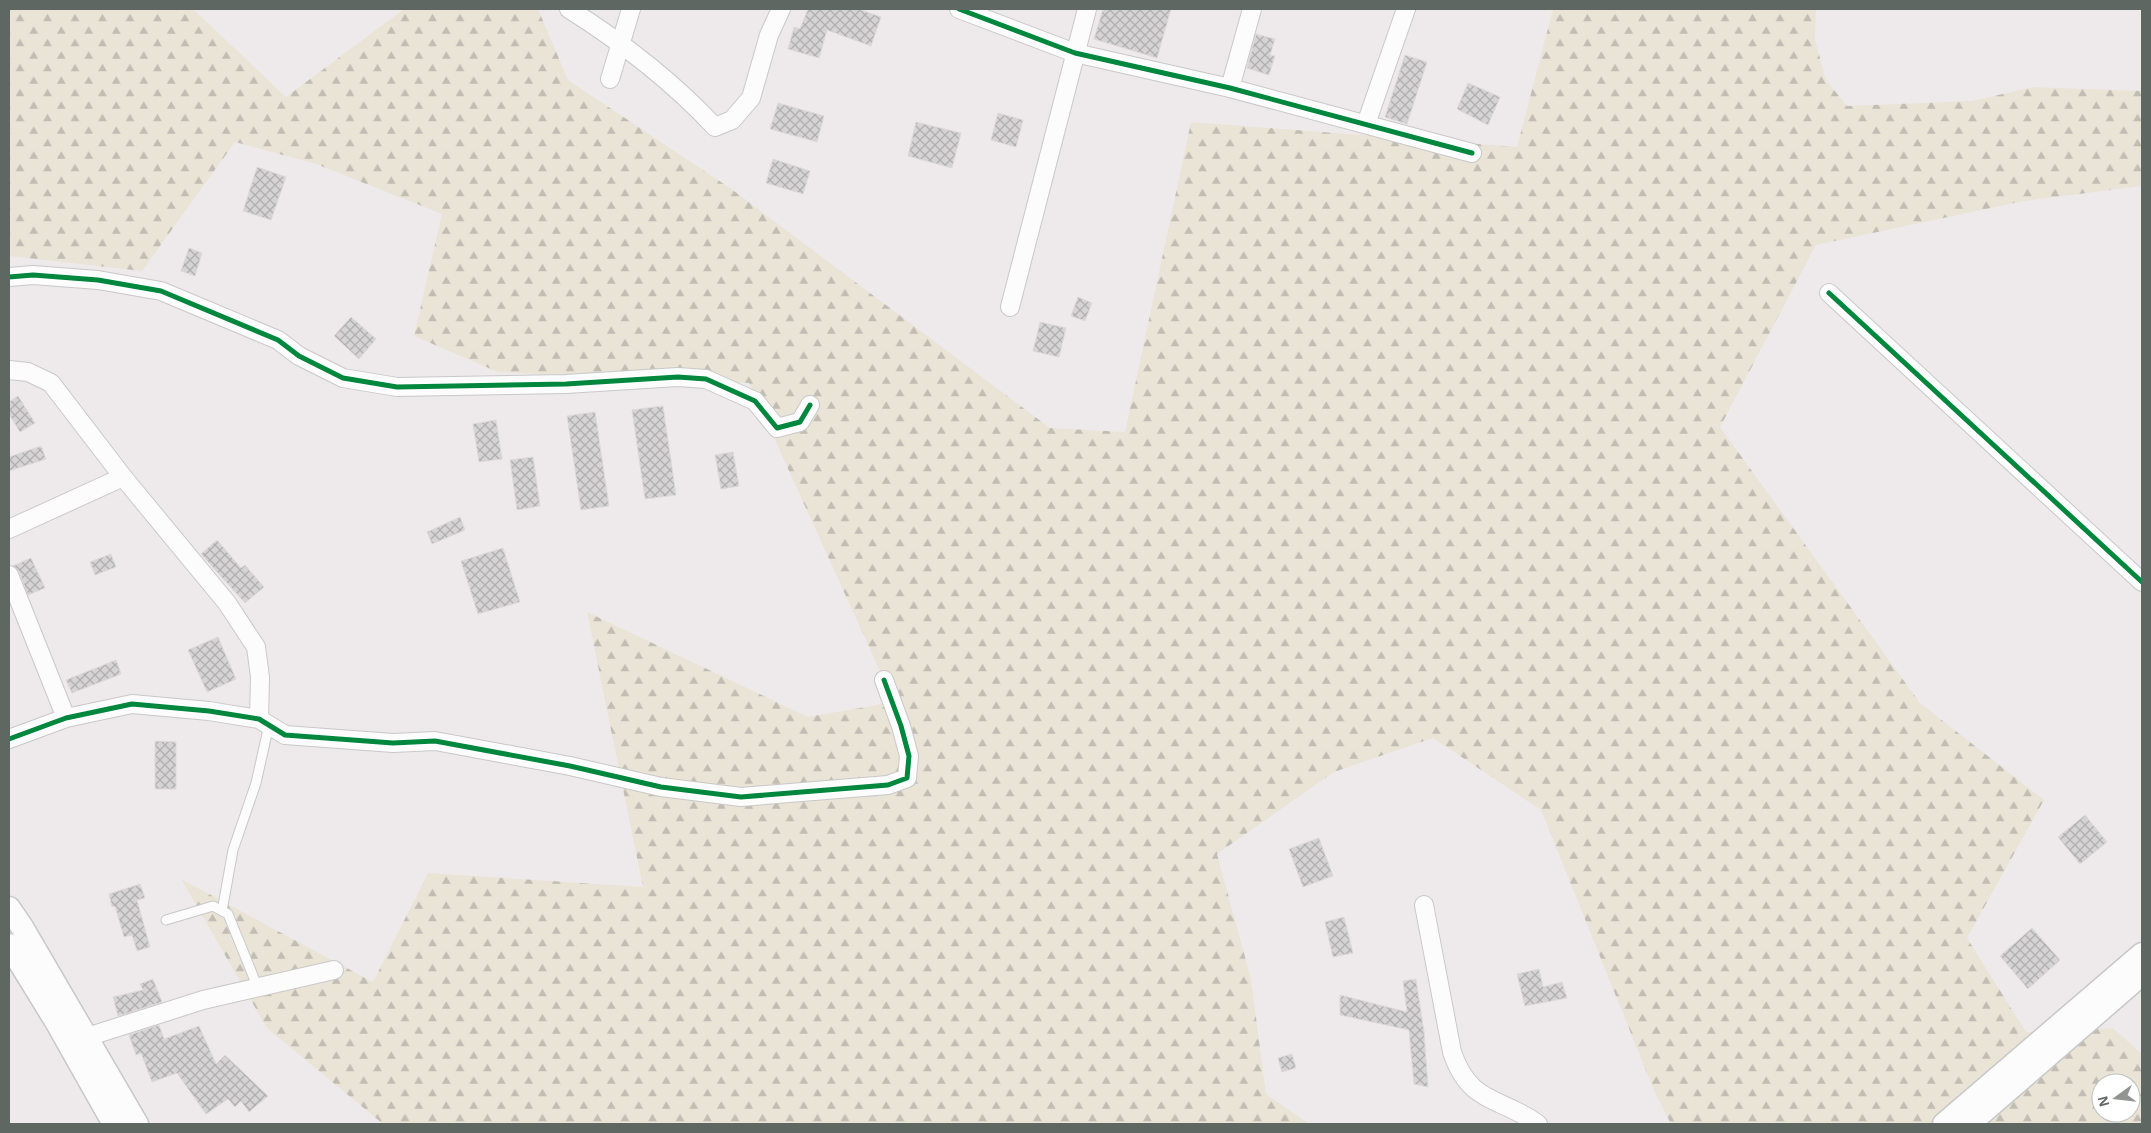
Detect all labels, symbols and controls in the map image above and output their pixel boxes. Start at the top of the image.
north arrow [2091,1073,2141,1123]
text: N [2094,1094,2112,1108]

